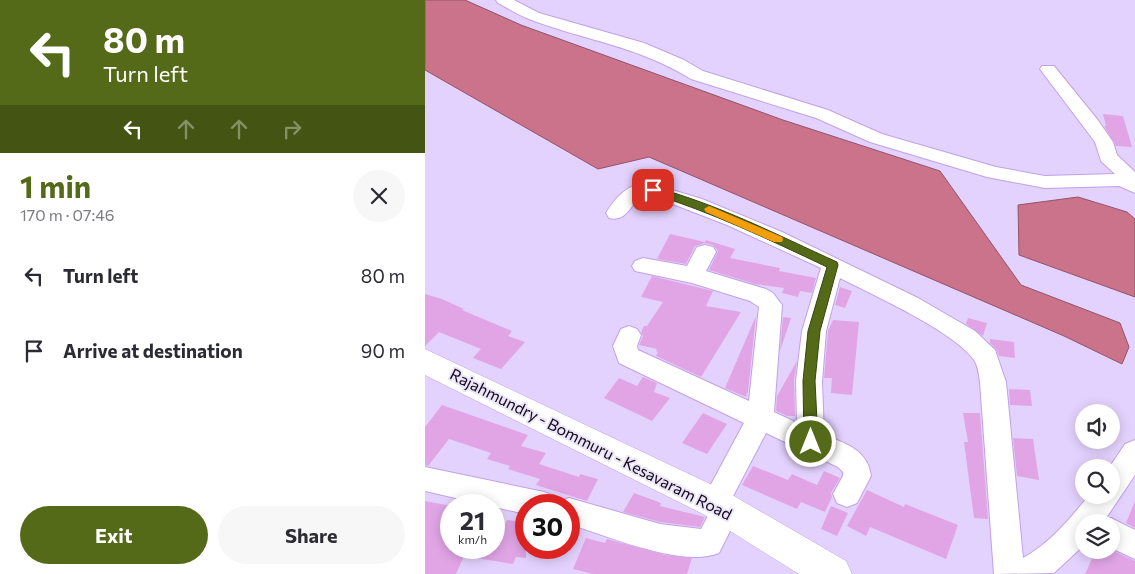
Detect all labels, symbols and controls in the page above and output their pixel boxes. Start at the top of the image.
text: 80 m [103,17,185,60]
icon: left [20,20,85,85]
text: Turn left [103,60,188,87]
icon: left [119,115,147,143]
icon: ahead [172,115,200,143]
icon: ahead [225,115,253,143]
icon: right [278,115,306,143]
text: 1 min [20,167,91,204]
pin [632,169,674,211]
button: close [353,170,405,222]
icon: arrive [639,176,667,204]
text: 170 m · 07:46 [20,205,115,224]
icon: left [20,262,48,290]
text: Turn left [63,264,138,287]
text: 80 m [361,264,405,287]
icon: arrive [20,337,48,365]
text: Arrive at destination [63,339,243,362]
text: 90 m [361,339,405,362]
street label: Rajahmundry - Bommuru - Kesavaram Road [447,364,735,523]
map controls [1075,404,1120,559]
button: sound [1075,404,1120,449]
position arrow [784,415,836,467]
button: search [1075,459,1120,504]
speed limit sign: 30 [515,494,580,559]
text: 21 [460,505,485,535]
button: Exit [20,506,208,564]
button: Share [218,506,405,564]
button: layers [1075,514,1120,559]
text: km/h [458,532,487,546]

